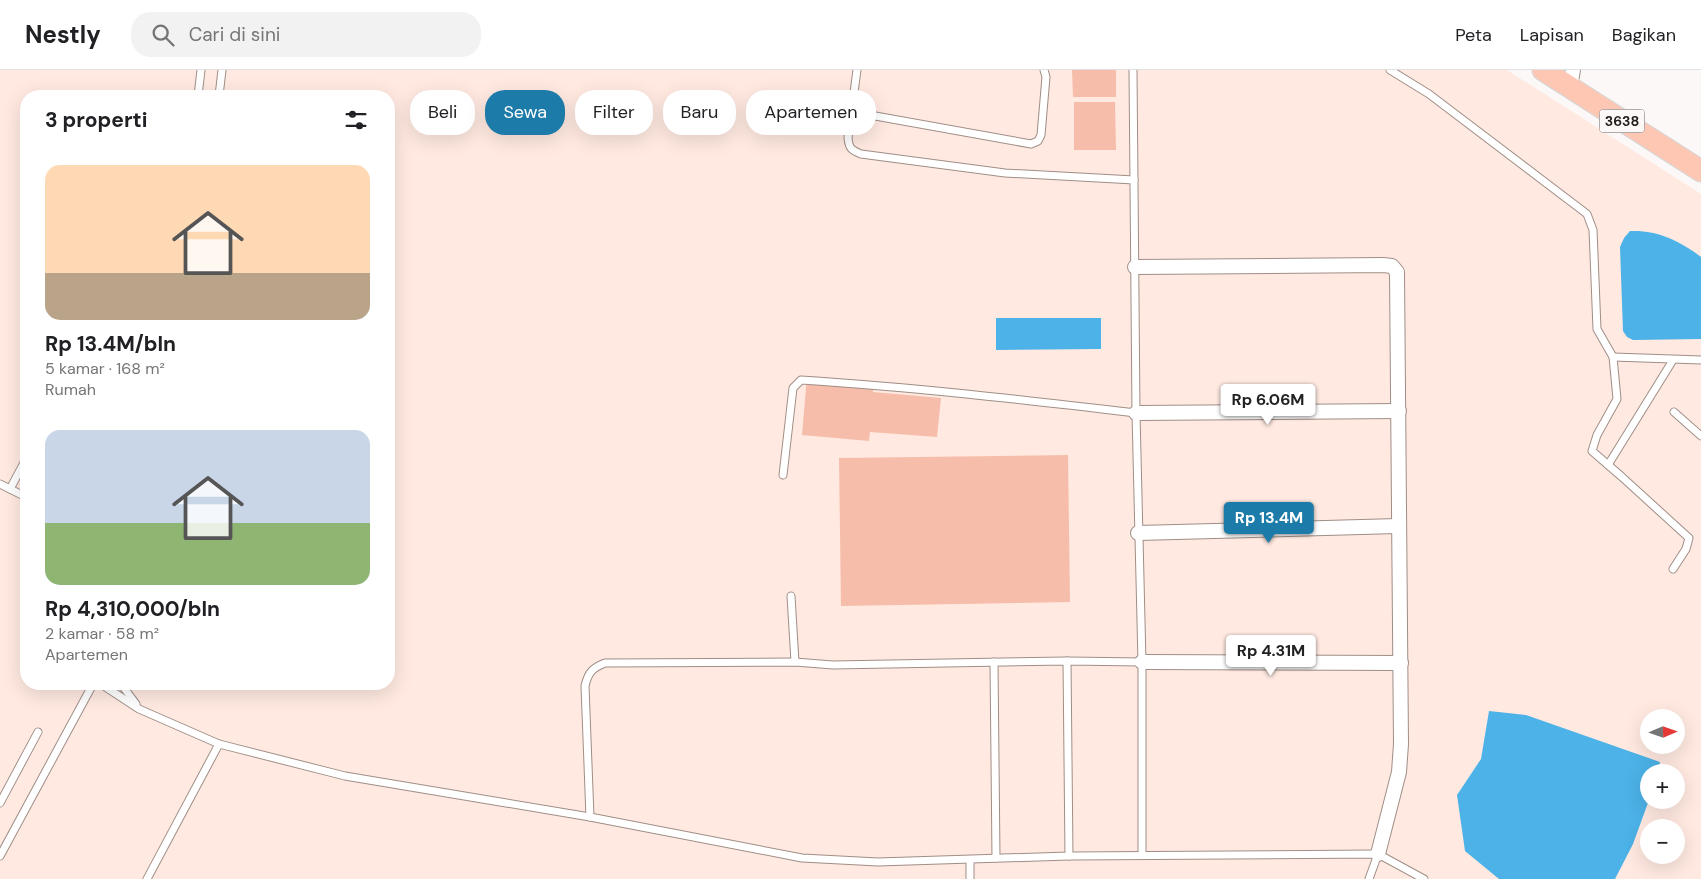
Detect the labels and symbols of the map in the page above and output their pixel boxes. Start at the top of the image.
road number: 3638 [1600,110,1644,132]
pin: Rp 6.06M [1216,384,1320,426]
pin: Rp 13.4M [1217,502,1321,544]
pin: Rp 4.31M [1219,634,1323,677]
north arrow [1640,709,1685,754]

